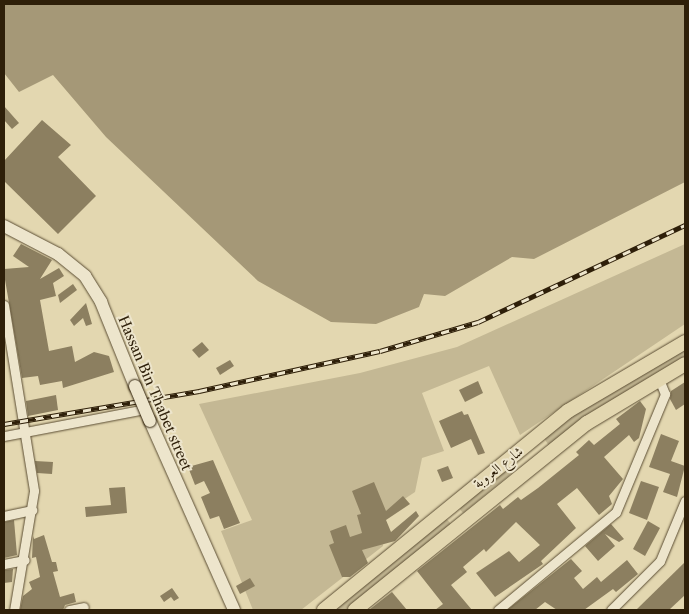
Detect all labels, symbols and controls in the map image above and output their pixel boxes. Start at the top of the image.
street label: Hassan Bin Thabet street [115,313,195,473]
street label: شارع العروبة [470,442,526,492]

